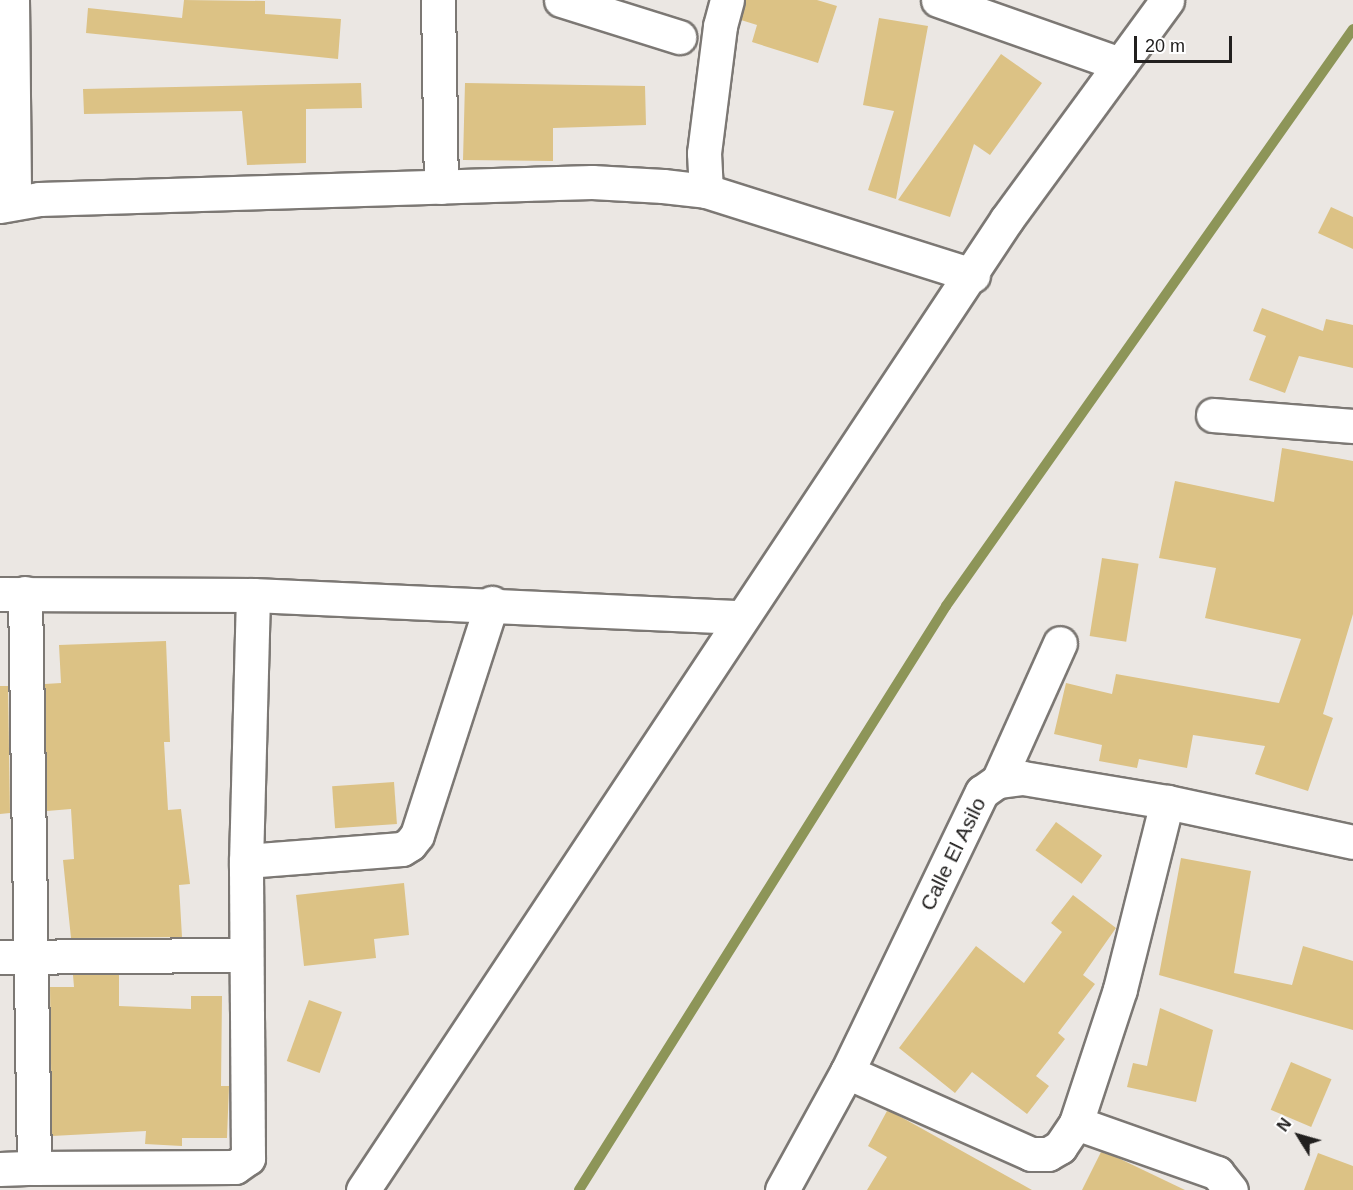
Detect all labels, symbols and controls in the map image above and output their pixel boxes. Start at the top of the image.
scale bar [1137,24,1234,62]
text: 20 m [1145,36,1185,56]
street label: Calle El Asilo [915,793,991,915]
north arrow [1269,1106,1329,1166]
text: N [1274,1115,1294,1135]

